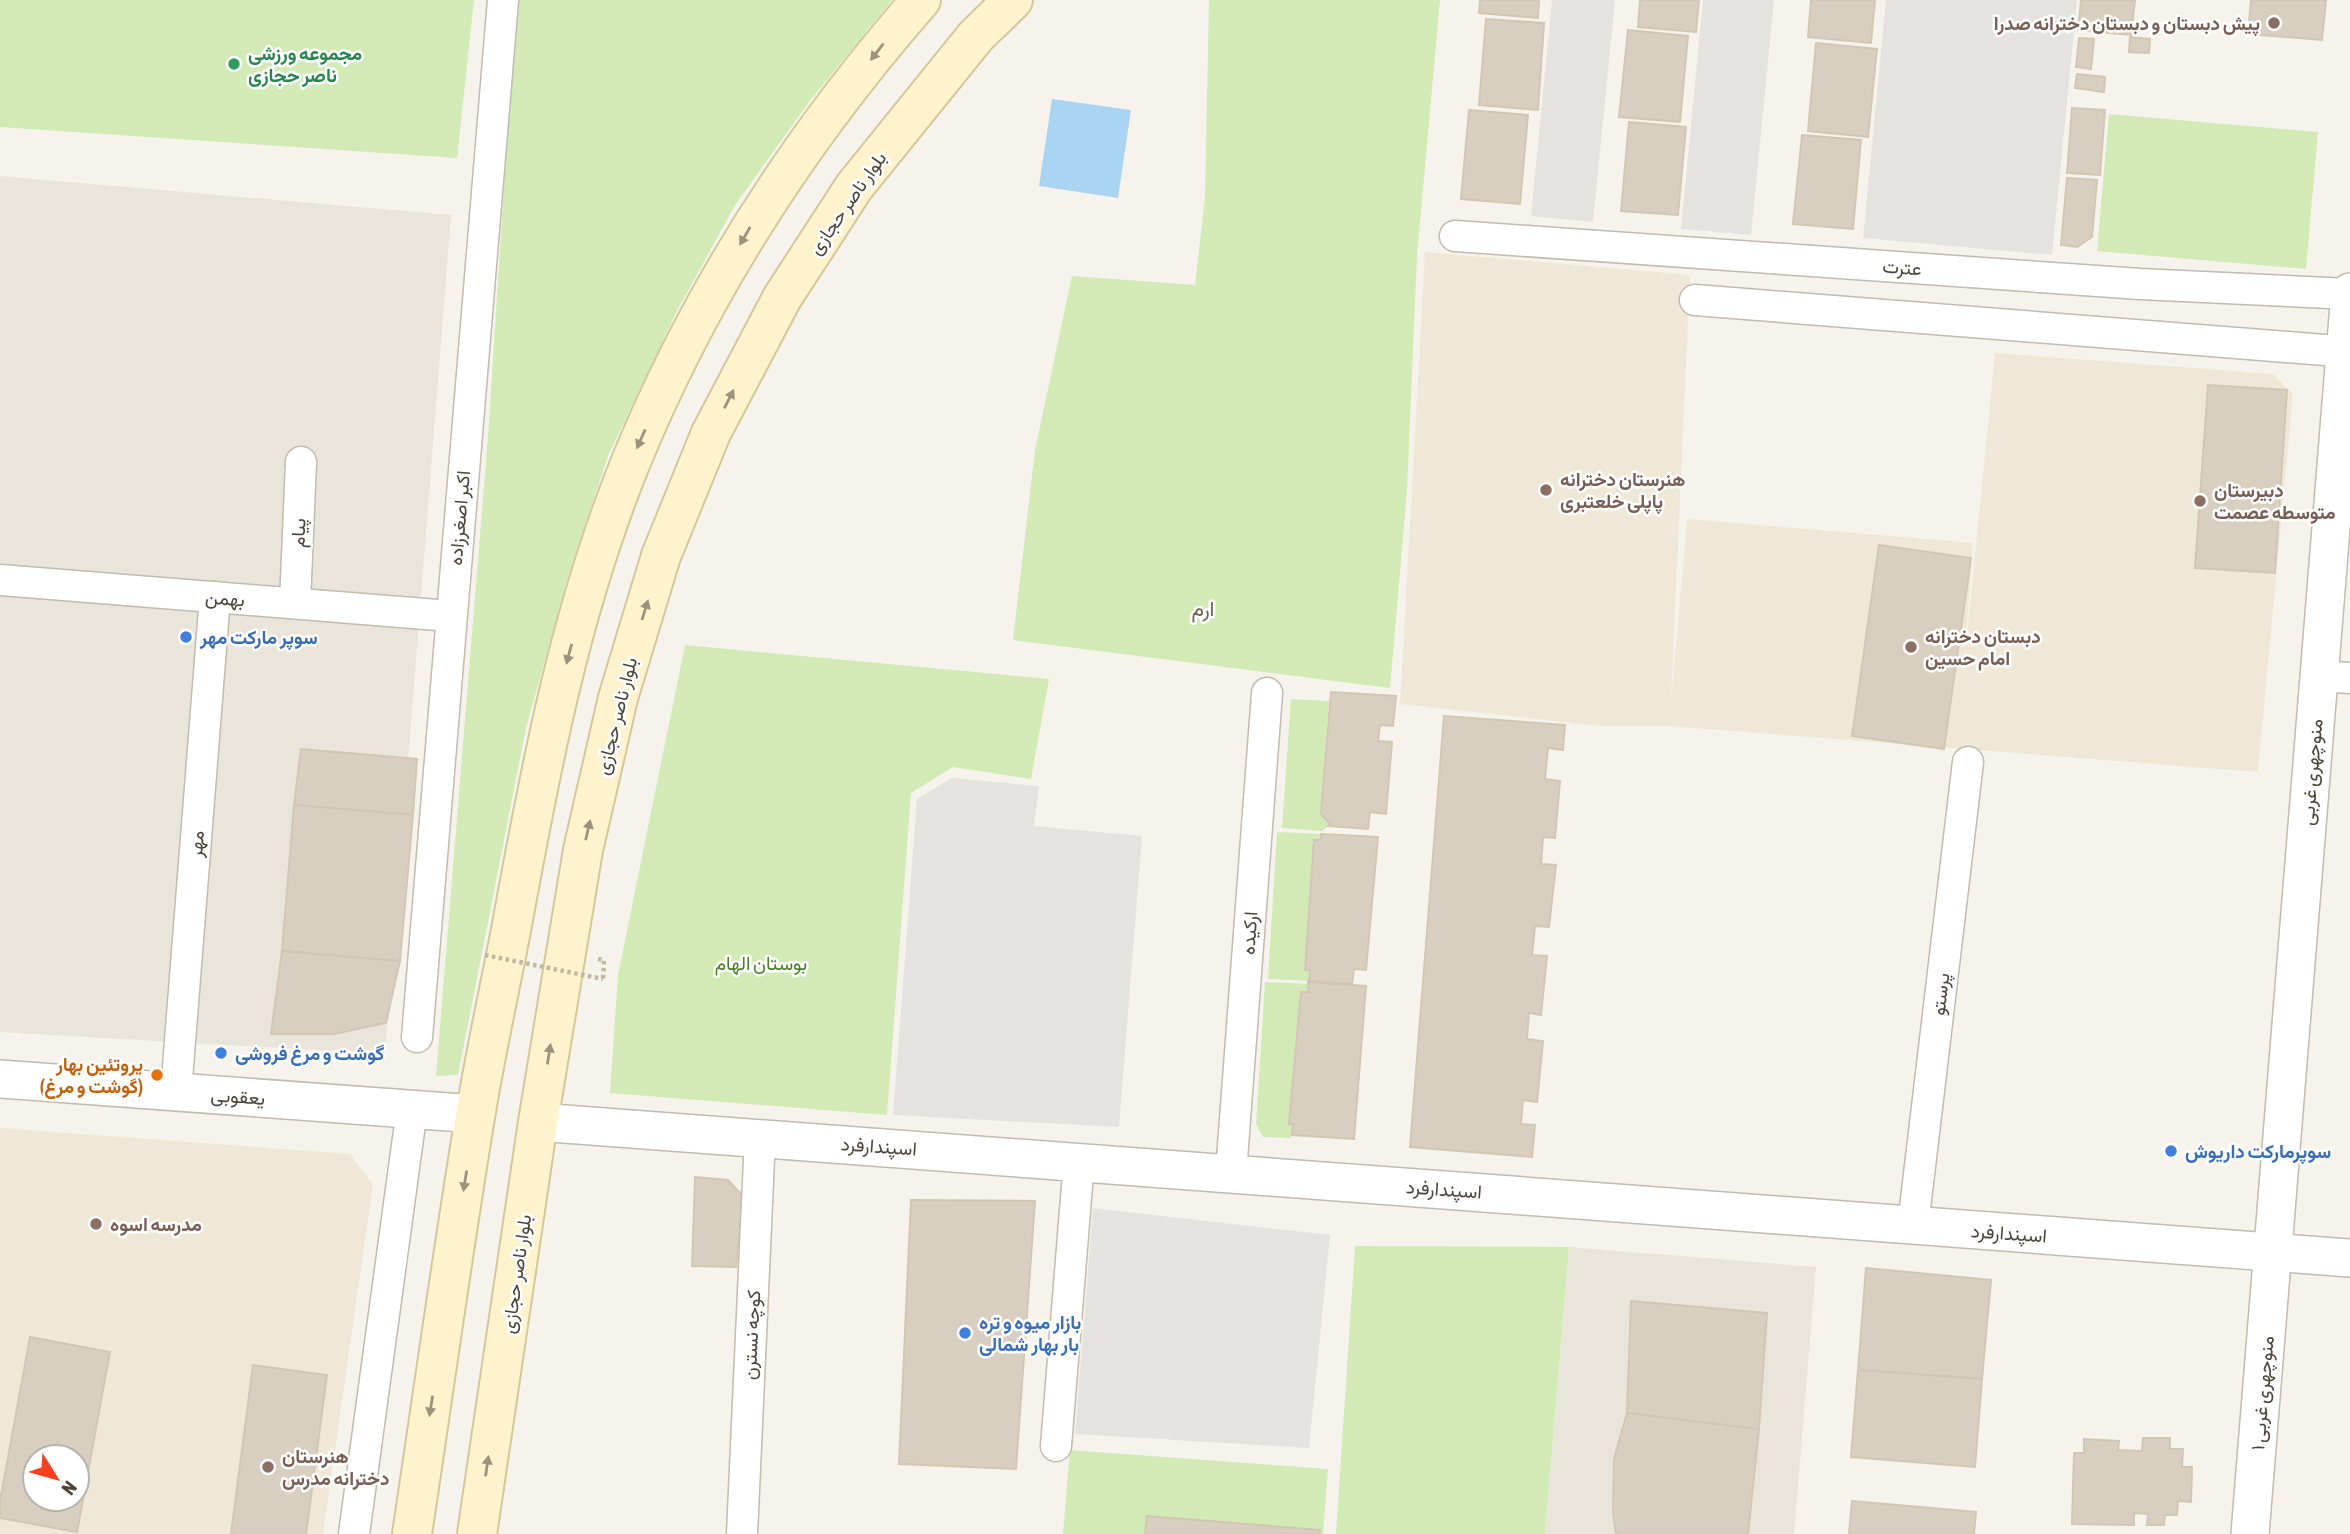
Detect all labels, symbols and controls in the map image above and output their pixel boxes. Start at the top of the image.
place label: پیش دبستان و دبستان دخترانه صدرا [1994,12,2260,37]
marker: پیش دبستان و دبستان دخترانه صدرا [2266,15,2282,31]
place label: مجموعه ورزشی ناصر حجازی [248,42,362,88]
one-way arrow [871,43,885,61]
marker: مجموعه ورزشی ناصر حجازی [226,56,242,72]
street label: بلوار ناصر حجازی [803,147,891,259]
one-way arrow [738,227,751,246]
street label: عترت [1882,255,1922,280]
one-way arrow [723,389,735,409]
one-way arrow [635,428,646,449]
place label: هنرستان دخترانه پاپلی خلعتبری [1560,468,1685,515]
street label: اکبر اصغرزاده [444,470,475,566]
place label: دبیرستان متوسطه عصمت [2214,479,2336,525]
marker: هنرستان دخترانه پاپلی خلعتبری [1538,482,1554,498]
marker: دبیرستان متوسطه عصمت [2192,493,2208,509]
street label: پیام [286,518,313,548]
street label: بهمن [204,586,246,611]
district label: ارم [1192,596,1214,623]
one-way arrow [640,599,650,620]
place label: دبستان دخترانه امام حسین [1925,625,2041,671]
place label: سوپر مارکت مهر [199,626,318,651]
marker: سوپر مارکت مهر [178,629,194,645]
marker: دبستان دخترانه امام حسین [1903,639,1919,655]
one-way arrow [563,644,573,665]
street label: بلوار ناصر حجازی [591,655,642,777]
street label: منوچهری غربی [2295,718,2330,827]
one-way arrow [583,819,594,841]
street label: مهر [184,830,209,859]
street label: ارکیده [1237,911,1262,956]
park label: بوستان الهام [715,952,807,976]
street label: پرستو [1926,971,1956,1017]
place label: گوشت و مرغ فروشی [235,1042,385,1066]
one-way arrow [544,1043,555,1065]
marker: گوشت و مرغ فروشی [213,1045,229,1061]
place label: پروتئین بهار (گوشت و مرغ) [40,1053,143,1099]
marker: پروتئین بهار (گوشت و مرغ) [149,1067,165,1083]
street label: یعقوبی [210,1083,266,1110]
street label: اسپندارفرد [840,1132,918,1163]
place label: سوپرمارکت داریوش [2185,1140,2331,1165]
marker: سوپرمارکت داریوش [2163,1143,2179,1159]
one-way arrow [460,1170,471,1192]
street label: اسپندارفرد [1405,1175,1483,1206]
place label: مدرسه اسوه [110,1213,202,1237]
street label: بلوار ناصر حجازی [497,1213,536,1335]
marker: مدرسه اسوه [88,1216,104,1232]
street label: اسپندارفرد [1970,1219,2048,1250]
street label: کوچه نسترن [738,1289,767,1381]
place label: بازار میوه و تره بار بهار شمالی [979,1311,1081,1357]
marker: بازار میوه و تره بار بهار شمالی [957,1325,973,1341]
street label: منوچهری غربی ۱ [2246,1335,2281,1452]
one-way arrow [425,1395,436,1417]
north arrow [21,1443,91,1513]
place label: هنرستان دخترانه مدرس [282,1445,390,1491]
one-way arrow [482,1455,493,1477]
marker: هنرستان دخترانه مدرس [260,1459,276,1475]
text: N [57,1477,82,1499]

